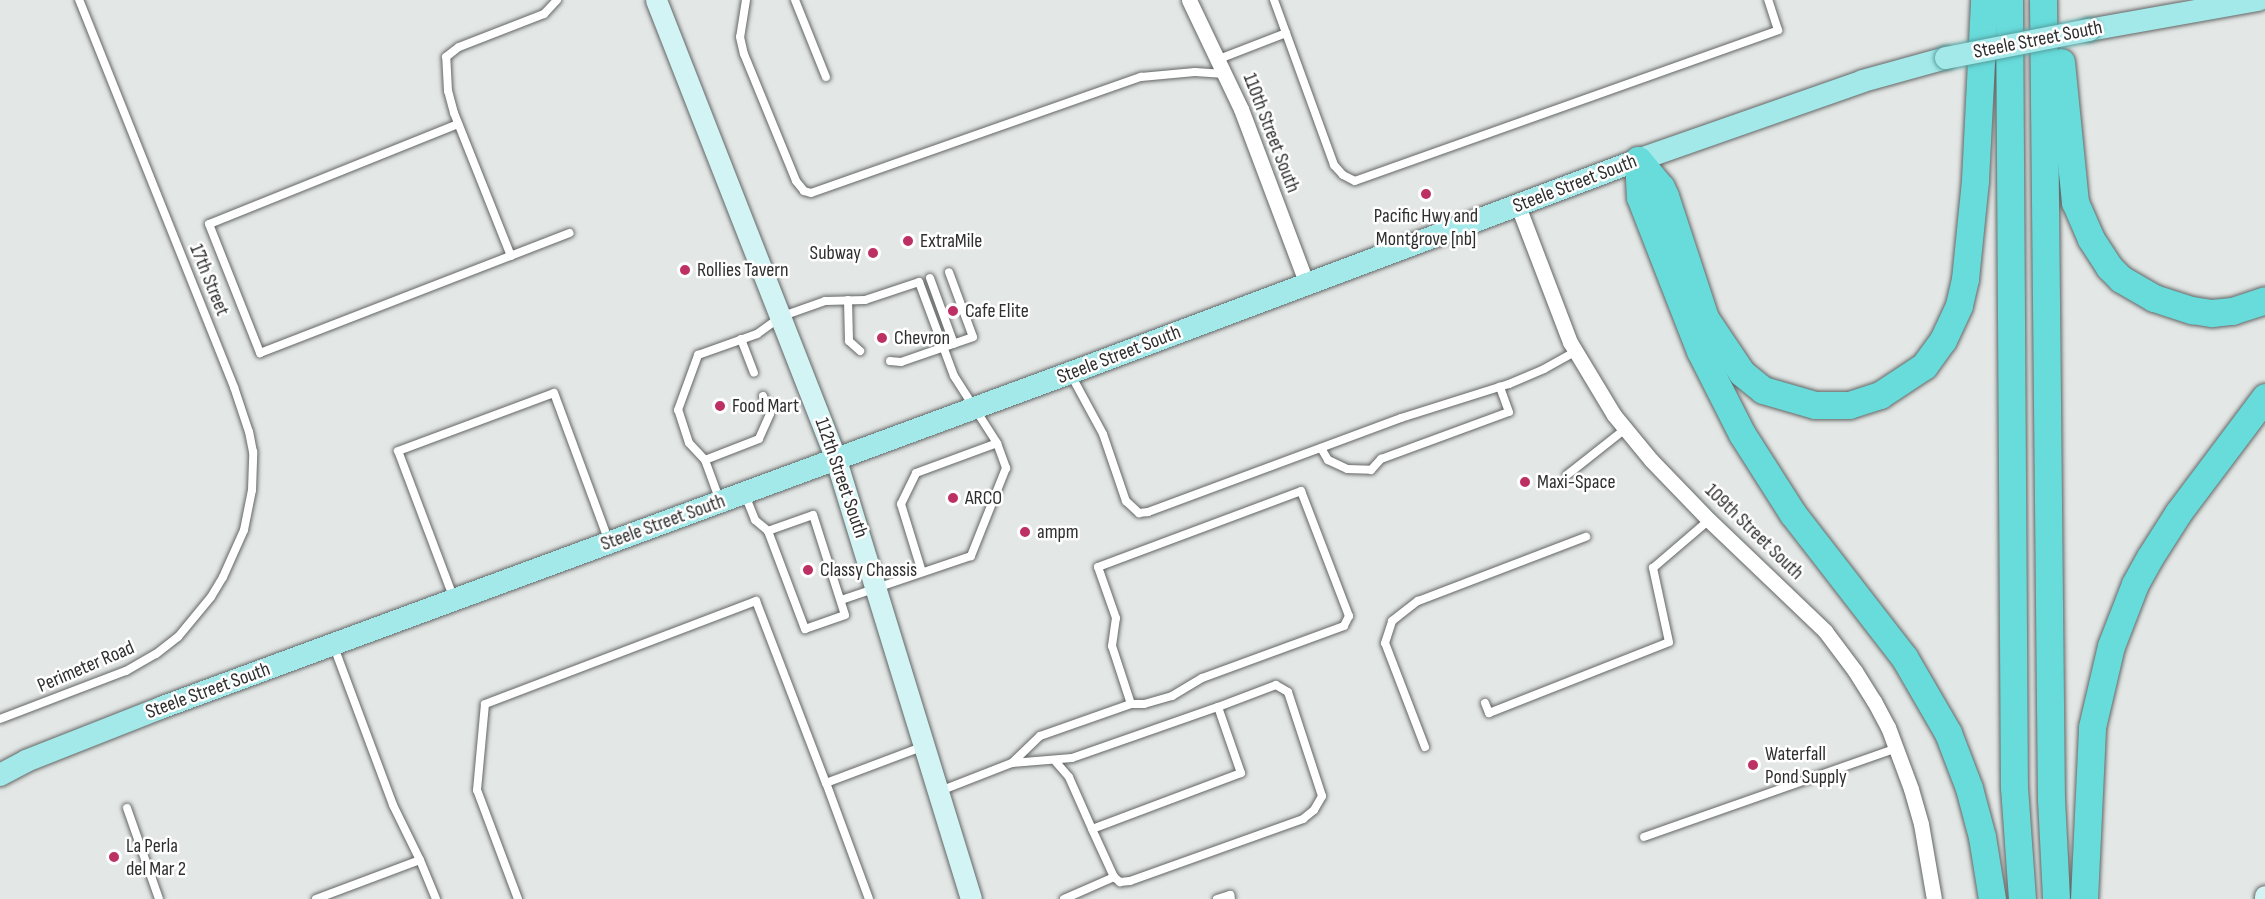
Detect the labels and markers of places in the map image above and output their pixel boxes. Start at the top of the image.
marker: Pacific Hwy and Montgrove [nb] [1419,187,1433,201]
place label: Pacific Hwy and Montgrove [nb] [1374,204,1478,251]
place label: ExtraMile [920,229,982,253]
marker: ExtraMile [901,234,915,248]
place label: Subway [810,241,861,265]
marker: Subway [866,246,880,260]
place label: Rollies Tavern [697,258,789,282]
marker: Rollies Tavern [678,263,692,277]
place label: Cafe Elite [965,299,1029,323]
marker: Cafe Elite [946,304,960,318]
place label: Chevron [894,326,950,350]
marker: Chevron [875,331,889,345]
place label: Food Mart [732,394,799,418]
marker: Food Mart [713,399,727,413]
place label: Maxi-Space [1537,470,1615,494]
marker: Maxi-Space [1518,475,1532,489]
place label: ARCO [965,486,1002,510]
marker: ARCO [946,491,960,505]
place label: ampm [1037,520,1079,544]
marker: ampm [1018,525,1032,539]
place label: Classy Chassis [820,558,917,582]
marker: Classy Chassis [801,563,815,577]
place label: Waterfall Pond Supply [1765,742,1847,789]
marker: Waterfall Pond Supply [1746,758,1760,772]
place label: La Perla del Mar 2 [126,834,186,881]
marker: La Perla del Mar 2 [107,850,121,864]

